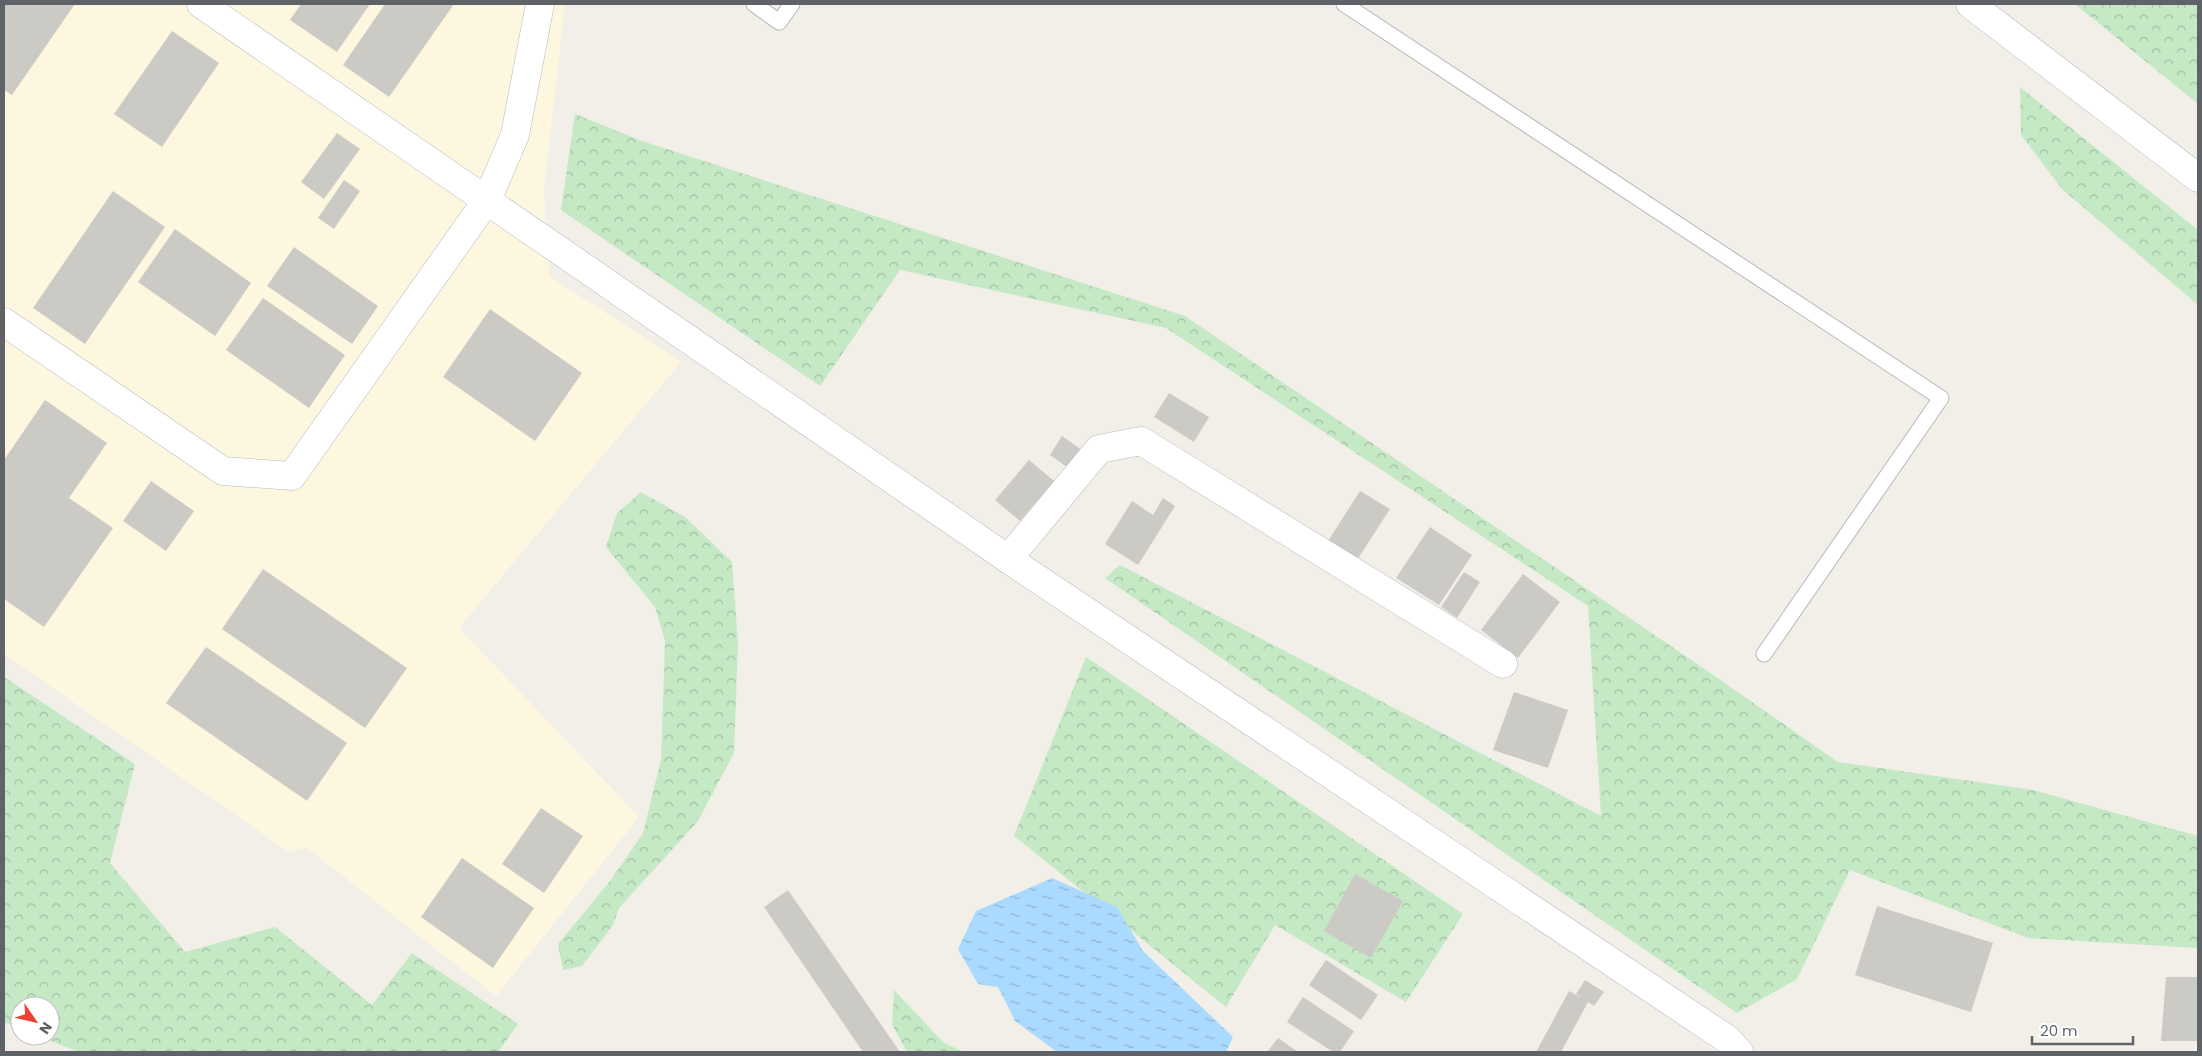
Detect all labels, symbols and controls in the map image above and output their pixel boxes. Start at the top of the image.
north arrow [10,996,60,1046]
scale bar [2032,1014,2133,1046]
text: N [35,1018,57,1038]
text: 20 m [2040,1020,2078,1041]

